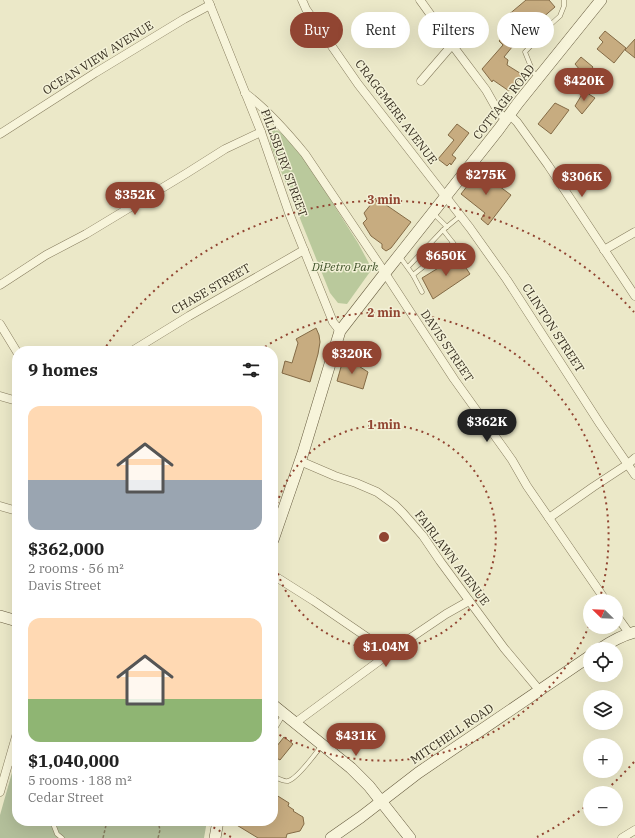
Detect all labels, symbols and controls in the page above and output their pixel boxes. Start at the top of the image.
chip: Buy [290,12,343,48]
chip: Rent [351,12,410,48]
chip: Filters [418,12,489,48]
chip: New [497,12,554,48]
street label: OCEAN VIEW AVENUE [40,17,156,98]
street label: CRAGGMERE AVENUE [352,56,441,167]
street label: COTTAGE ROAD [470,61,538,142]
pin: $420K [556,68,612,102]
text: $420K [563,72,605,89]
street label: PILLSBURY STREET [258,107,311,219]
pin: $275K [458,162,514,196]
pin: $306K [554,164,610,198]
text: $275K [465,166,507,183]
text: $306K [561,168,603,185]
pin: $352K [107,182,163,216]
text: $352K [114,186,156,203]
text: 3 min [367,192,401,207]
pin: $650K [418,243,474,277]
text: $650K [425,247,467,264]
park label: DiPetro Park [311,259,379,274]
street label: CHASE STREET [168,260,253,317]
street label: CLINTON STREET [519,281,588,375]
text: 2 min [367,305,401,320]
street label: DAVIS STREET [418,307,477,385]
pin: $320K [324,341,380,375]
text: $320K [331,345,373,362]
text: 9 homes [28,359,98,381]
icon: filters [240,359,262,381]
pin: $362K [459,409,515,443]
text: $362K [466,413,508,430]
text: 1 min [367,417,401,432]
icon: home [109,432,181,504]
street label: FAIRLAWN AVENUE [412,507,493,608]
centre of rings [377,530,391,544]
text: $362,000 [28,538,104,560]
text: 2 rooms · 56 m² [28,560,124,577]
text: Davis Street [28,577,101,594]
north arrow [583,594,623,634]
map controls [583,594,623,826]
pin: $1.04M [353,634,419,668]
text: $1.04M [363,638,409,655]
button: locate [583,642,623,682]
icon: home [109,644,181,716]
button: layers [583,690,623,730]
street label: MITCHELL ROAD [407,700,496,767]
pin: $431K [328,723,384,757]
text: $431K [335,727,377,744]
button: + [583,738,623,778]
text: $1,040,000 [28,750,119,772]
text: 5 rooms · 188 m² [28,772,132,789]
button: − [583,786,623,826]
text: Cedar Street [28,789,104,806]

